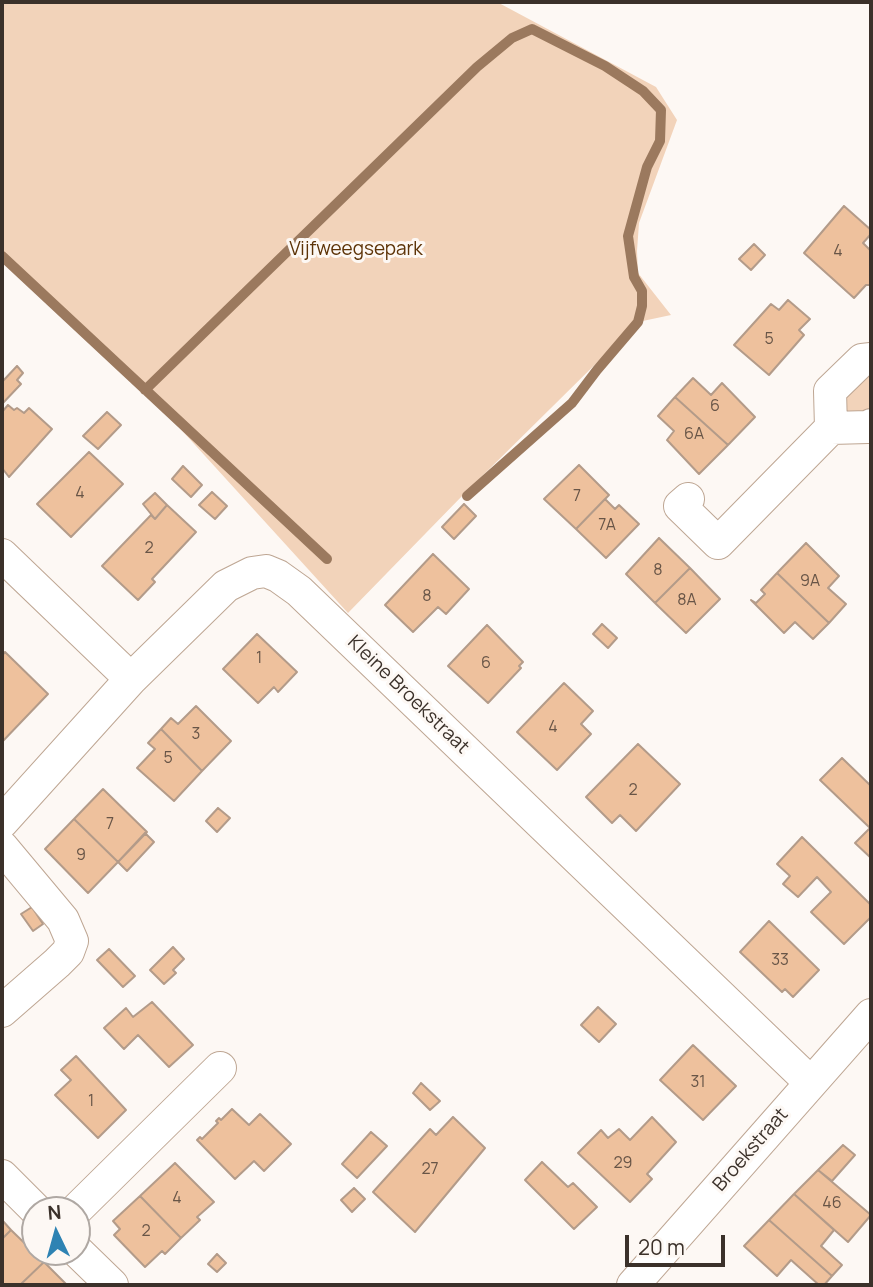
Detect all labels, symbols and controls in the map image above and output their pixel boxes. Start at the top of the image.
park label: Vijfweegsepark [289,239,423,261]
house number: 4 [833,242,843,262]
house number: 5 [764,330,774,350]
house number: 6 [710,397,720,417]
house number: 6A [684,425,704,445]
house number: 4 [75,484,85,504]
house number: 7 [573,487,581,507]
house number: 7A [598,516,616,536]
house number: 2 [144,539,154,559]
house number: 8 [653,561,663,581]
house number: 9A [800,572,820,592]
house number: 8 [422,587,432,607]
house number: 8A [677,591,697,611]
street label: Kleine Broekstraat [343,631,473,759]
house number: 1 [256,649,262,669]
house number: 6 [481,654,491,674]
house number: 4 [548,718,558,738]
house number: 3 [192,725,200,745]
house number: 5 [163,749,173,769]
house number: 2 [628,781,638,801]
house number: 7 [106,815,114,835]
house number: 9 [76,846,86,866]
house number: 33 [771,951,789,971]
house number: 31 [690,1073,706,1093]
house number: 1 [88,1092,94,1112]
street label: Broekstraat [709,1104,793,1196]
house number: 29 [613,1154,633,1174]
house number: 27 [421,1160,439,1180]
house number: 4 [172,1189,182,1209]
house number: 46 [822,1194,842,1214]
north arrow [21,1196,91,1266]
text: N [46,1199,62,1226]
scale bar [628,1220,728,1264]
house number: 2 [141,1222,151,1242]
text: 20 m [638,1233,685,1261]

